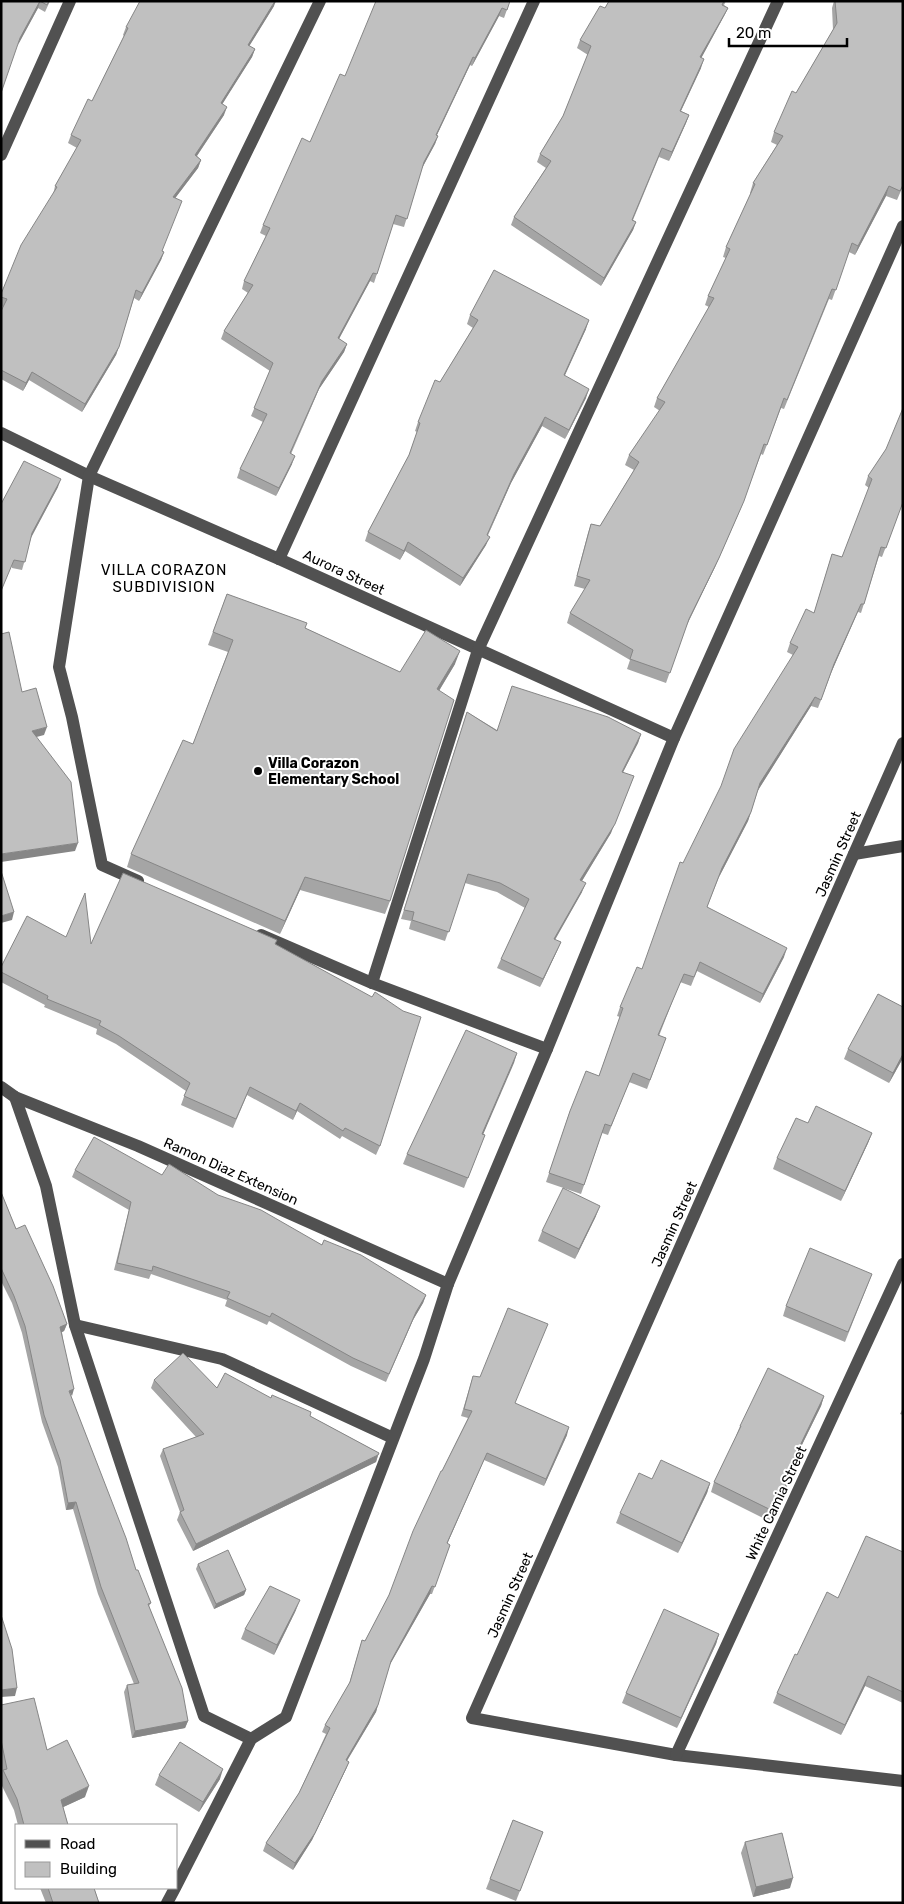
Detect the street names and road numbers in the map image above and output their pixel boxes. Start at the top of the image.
street label: Aurora Street [300,546,388,599]
street label: Jasmin Street [812,808,865,900]
street label: Ramon Diaz Extension [161,1134,301,1209]
street label: Jasmin Street [648,1178,701,1270]
street label: White Camia Street [742,1443,811,1563]
street label: Jasmin Street [484,1549,537,1641]

